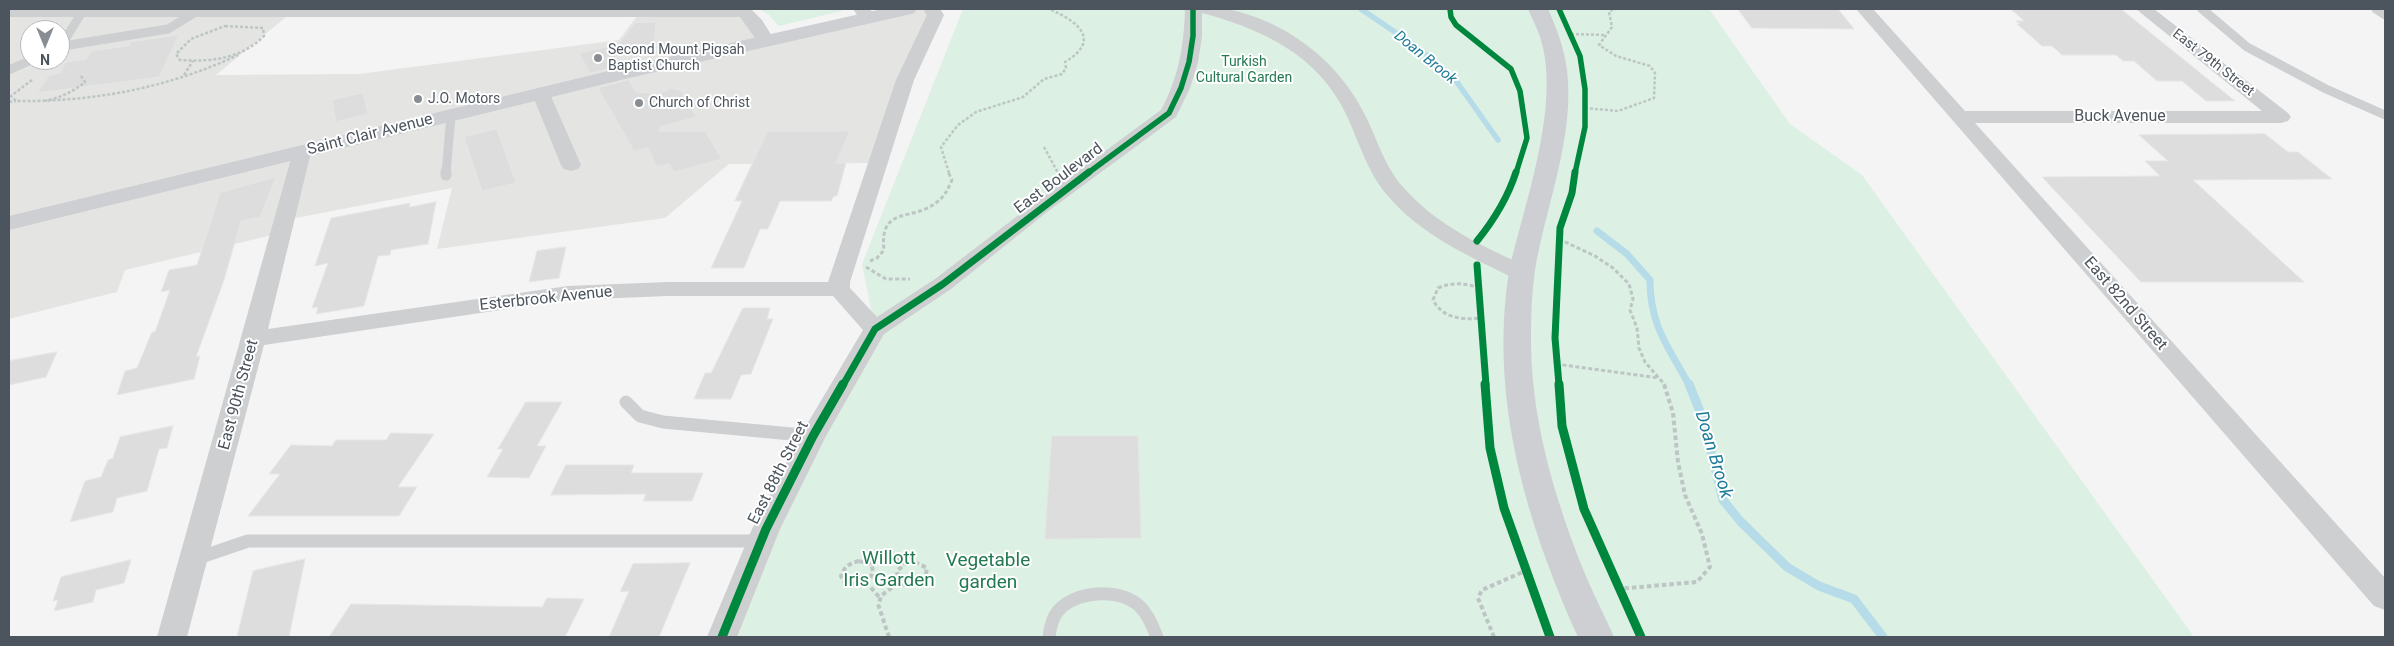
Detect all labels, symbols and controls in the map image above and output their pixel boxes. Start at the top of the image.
north arrow [20,20,70,70]
street label: East 79th Street [2169,26,2257,100]
water label: Doan Brook [1390,27,1460,89]
place label: Second Mount Pigsah Baptist Church [608,42,745,74]
text: N [40,51,50,67]
marker: Second Mount Pigsah Baptist Church [592,52,604,64]
park label: Turkish Cultural Garden [1196,54,1292,86]
place label: J.O. Motors [428,91,500,107]
marker: J.O. Motors [412,93,424,105]
place label: Church of Christ [649,95,750,111]
marker: Church of Christ [633,97,645,109]
street label: Buck Avenue [2074,107,2166,127]
street label: Saint Clair Avenue [305,110,435,160]
street label: East Boulevard [1011,139,1107,219]
street label: East 82nd Street [2079,253,2171,355]
street label: Esterbrook Avenue [479,282,613,316]
street label: East 90th Street [215,338,263,452]
water label: Doan Brook [1689,409,1737,501]
street label: East 88th Street [745,418,813,528]
park label: Willott Iris Garden [843,548,935,592]
park label: Vegetable garden [946,550,1030,594]

